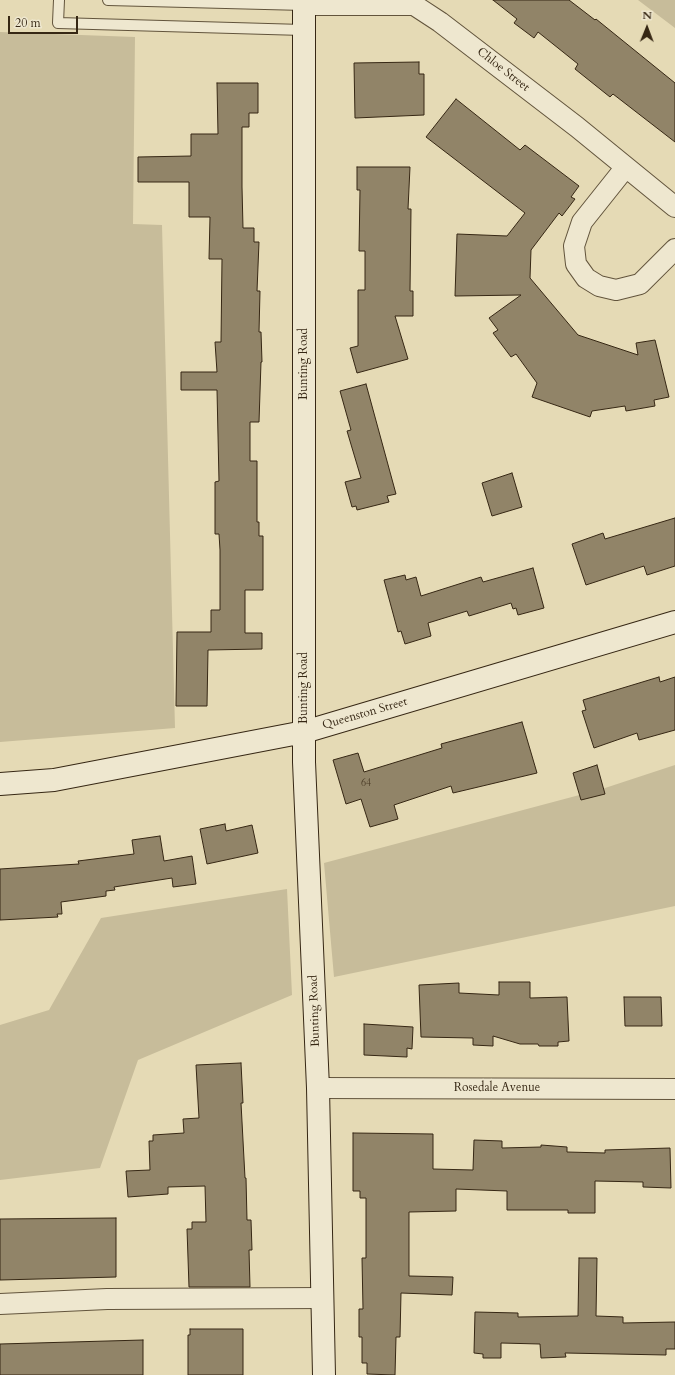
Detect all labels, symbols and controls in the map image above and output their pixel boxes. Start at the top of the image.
scale bar [10,8,80,34]
north arrow [627,8,667,48]
text: N [642,8,652,23]
text: 20 m [15,15,41,31]
street label: Chloe Street [474,45,532,95]
street label: Bunting Road [297,328,311,400]
street label: Bunting Road [297,652,311,724]
street label: Queenston Street [321,695,409,733]
house number: 64 [361,778,371,790]
street label: Bunting Road [307,975,323,1047]
street label: Rosedale Avenue [454,1081,540,1095]

